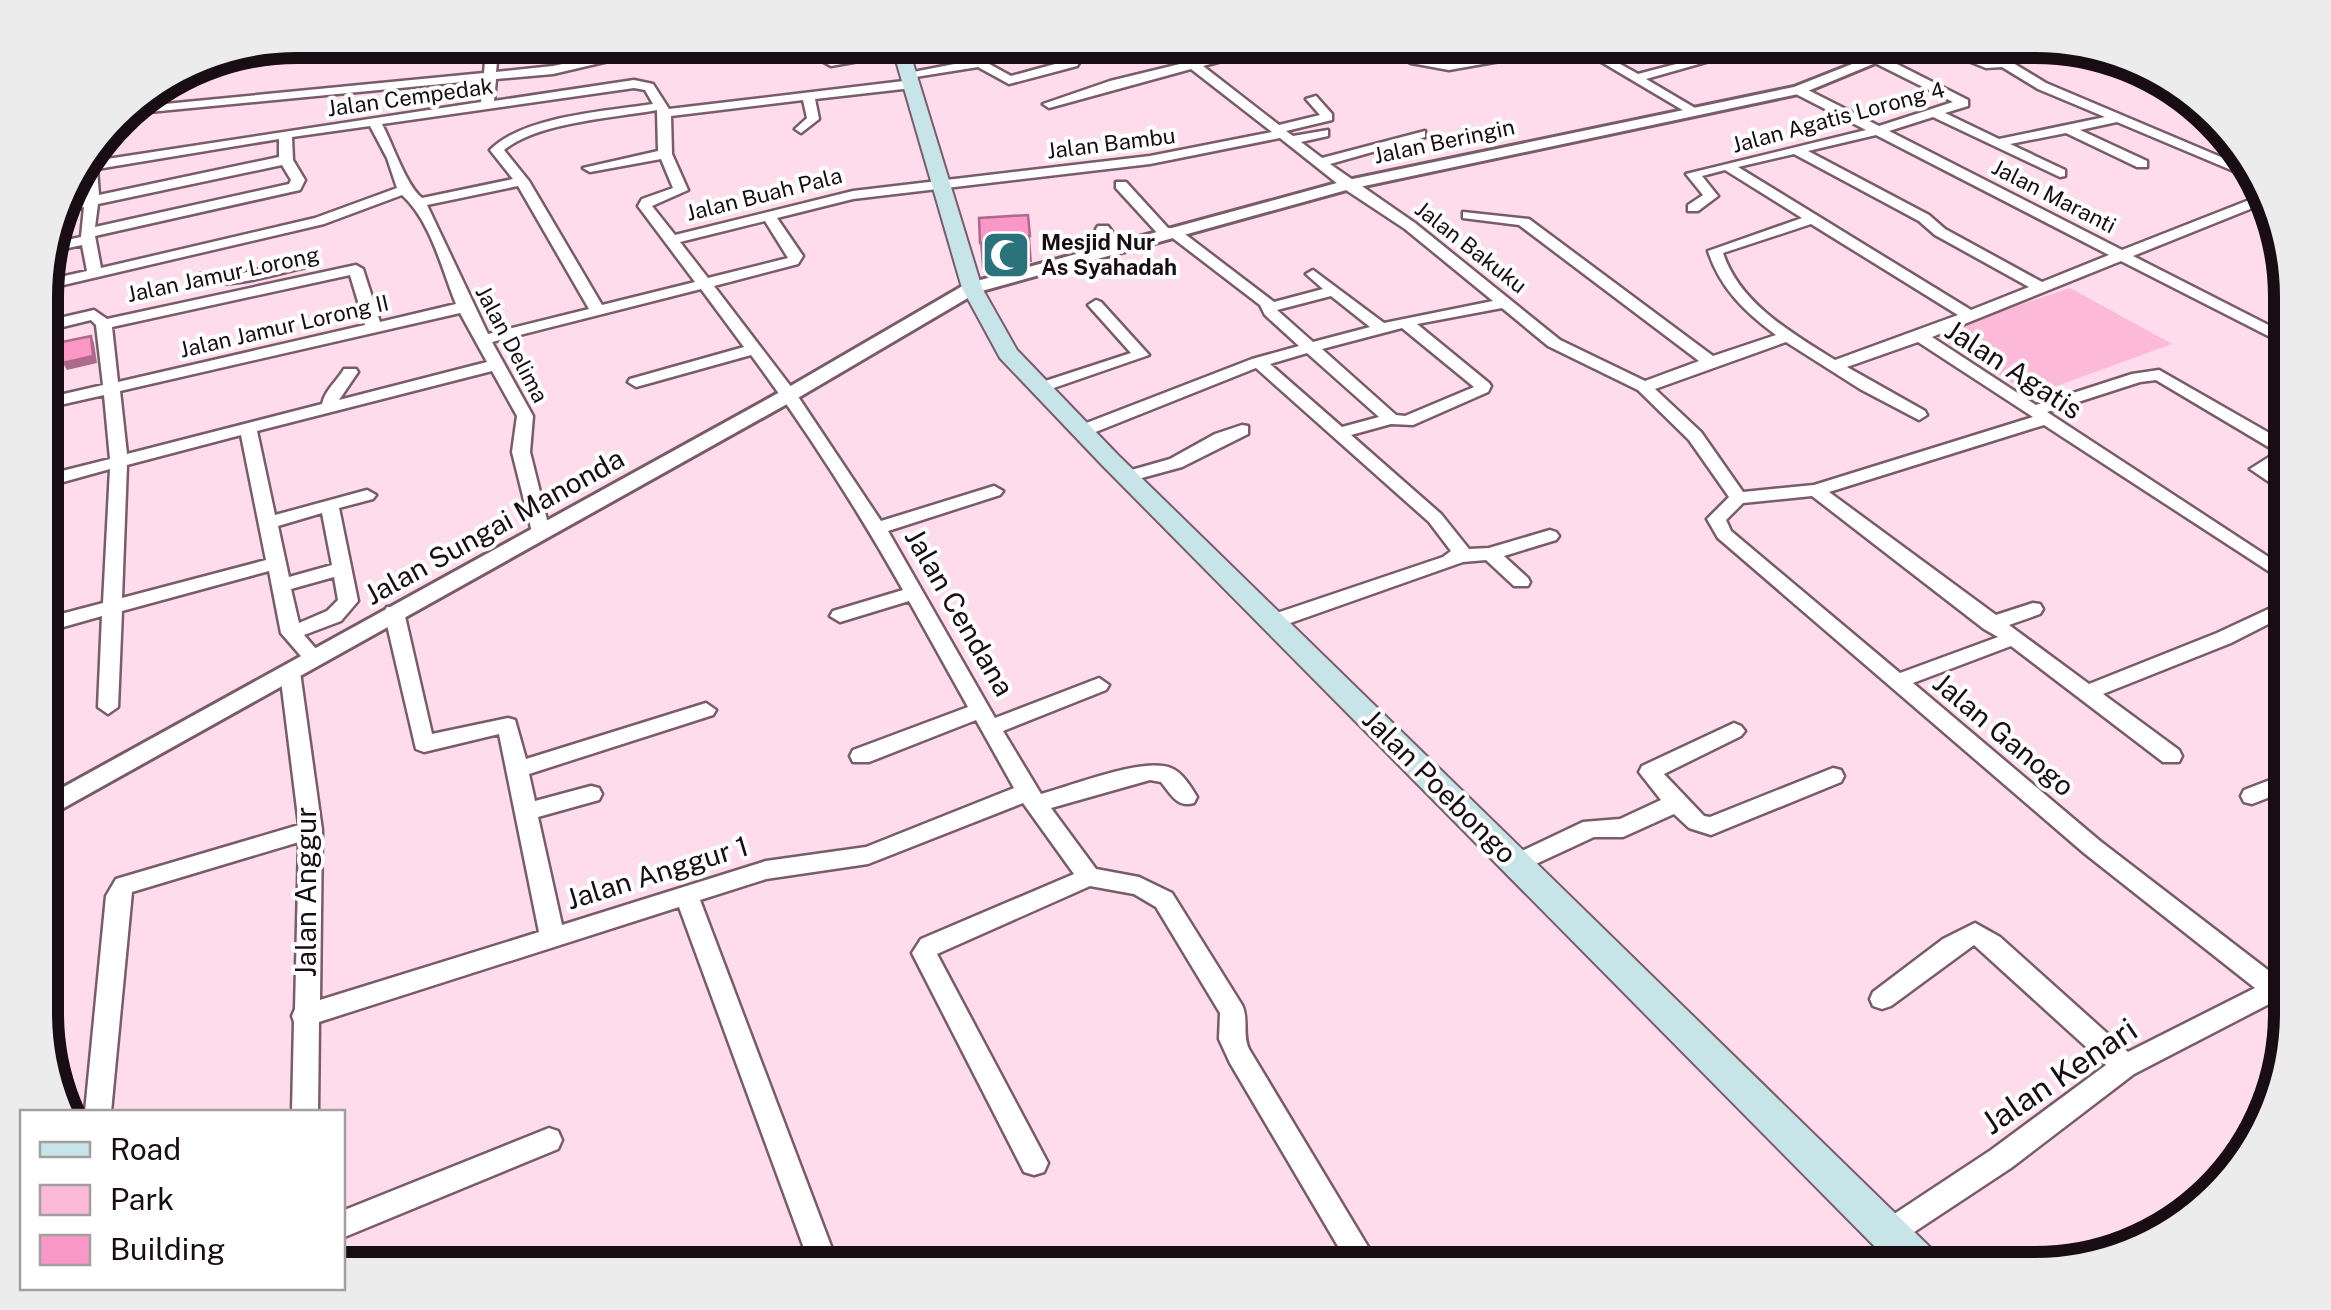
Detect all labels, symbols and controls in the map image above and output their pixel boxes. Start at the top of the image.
street label: Jalan Cempedak [325,72,495,122]
street label: Jalan Agatis Lorong 4 [1729,76,1947,158]
street label: Jalan Beringin [1371,113,1517,169]
street label: Jalan Bambu [1045,122,1177,164]
street label: Jalan Maranti [1988,154,2120,238]
street label: Jalan Buah Pala [683,162,845,226]
street label: Jalan Bakuku [1410,195,1532,299]
mosque icon: Mesjid Nur As Syahadah [980,229,1032,281]
place label: Mesjid Nur As Syahadah [1041,229,1177,280]
street label: Jalan Jamur Lorong [124,241,322,307]
street label: Jalan Delima [470,281,554,407]
street label: Jalan Jamur Lorong II [177,289,391,363]
street label: Jalan Agatis [1939,313,2089,425]
street label: Jalan Sungai Manonda [359,441,629,611]
street label: Jalan Cendana [899,522,1021,702]
street label: Jalan Ganogo [1927,665,2081,803]
street label: Jalan Poebongo [1356,702,1524,870]
street label: Jalan Anggur [289,807,322,977]
street label: Jalan Anggur 1 [562,829,752,915]
street label: Jalan Kenari [1974,1011,2144,1141]
legend [20,1110,345,1290]
text: Road [110,1131,181,1167]
text: Park [110,1181,174,1217]
text: Building [110,1231,225,1267]

